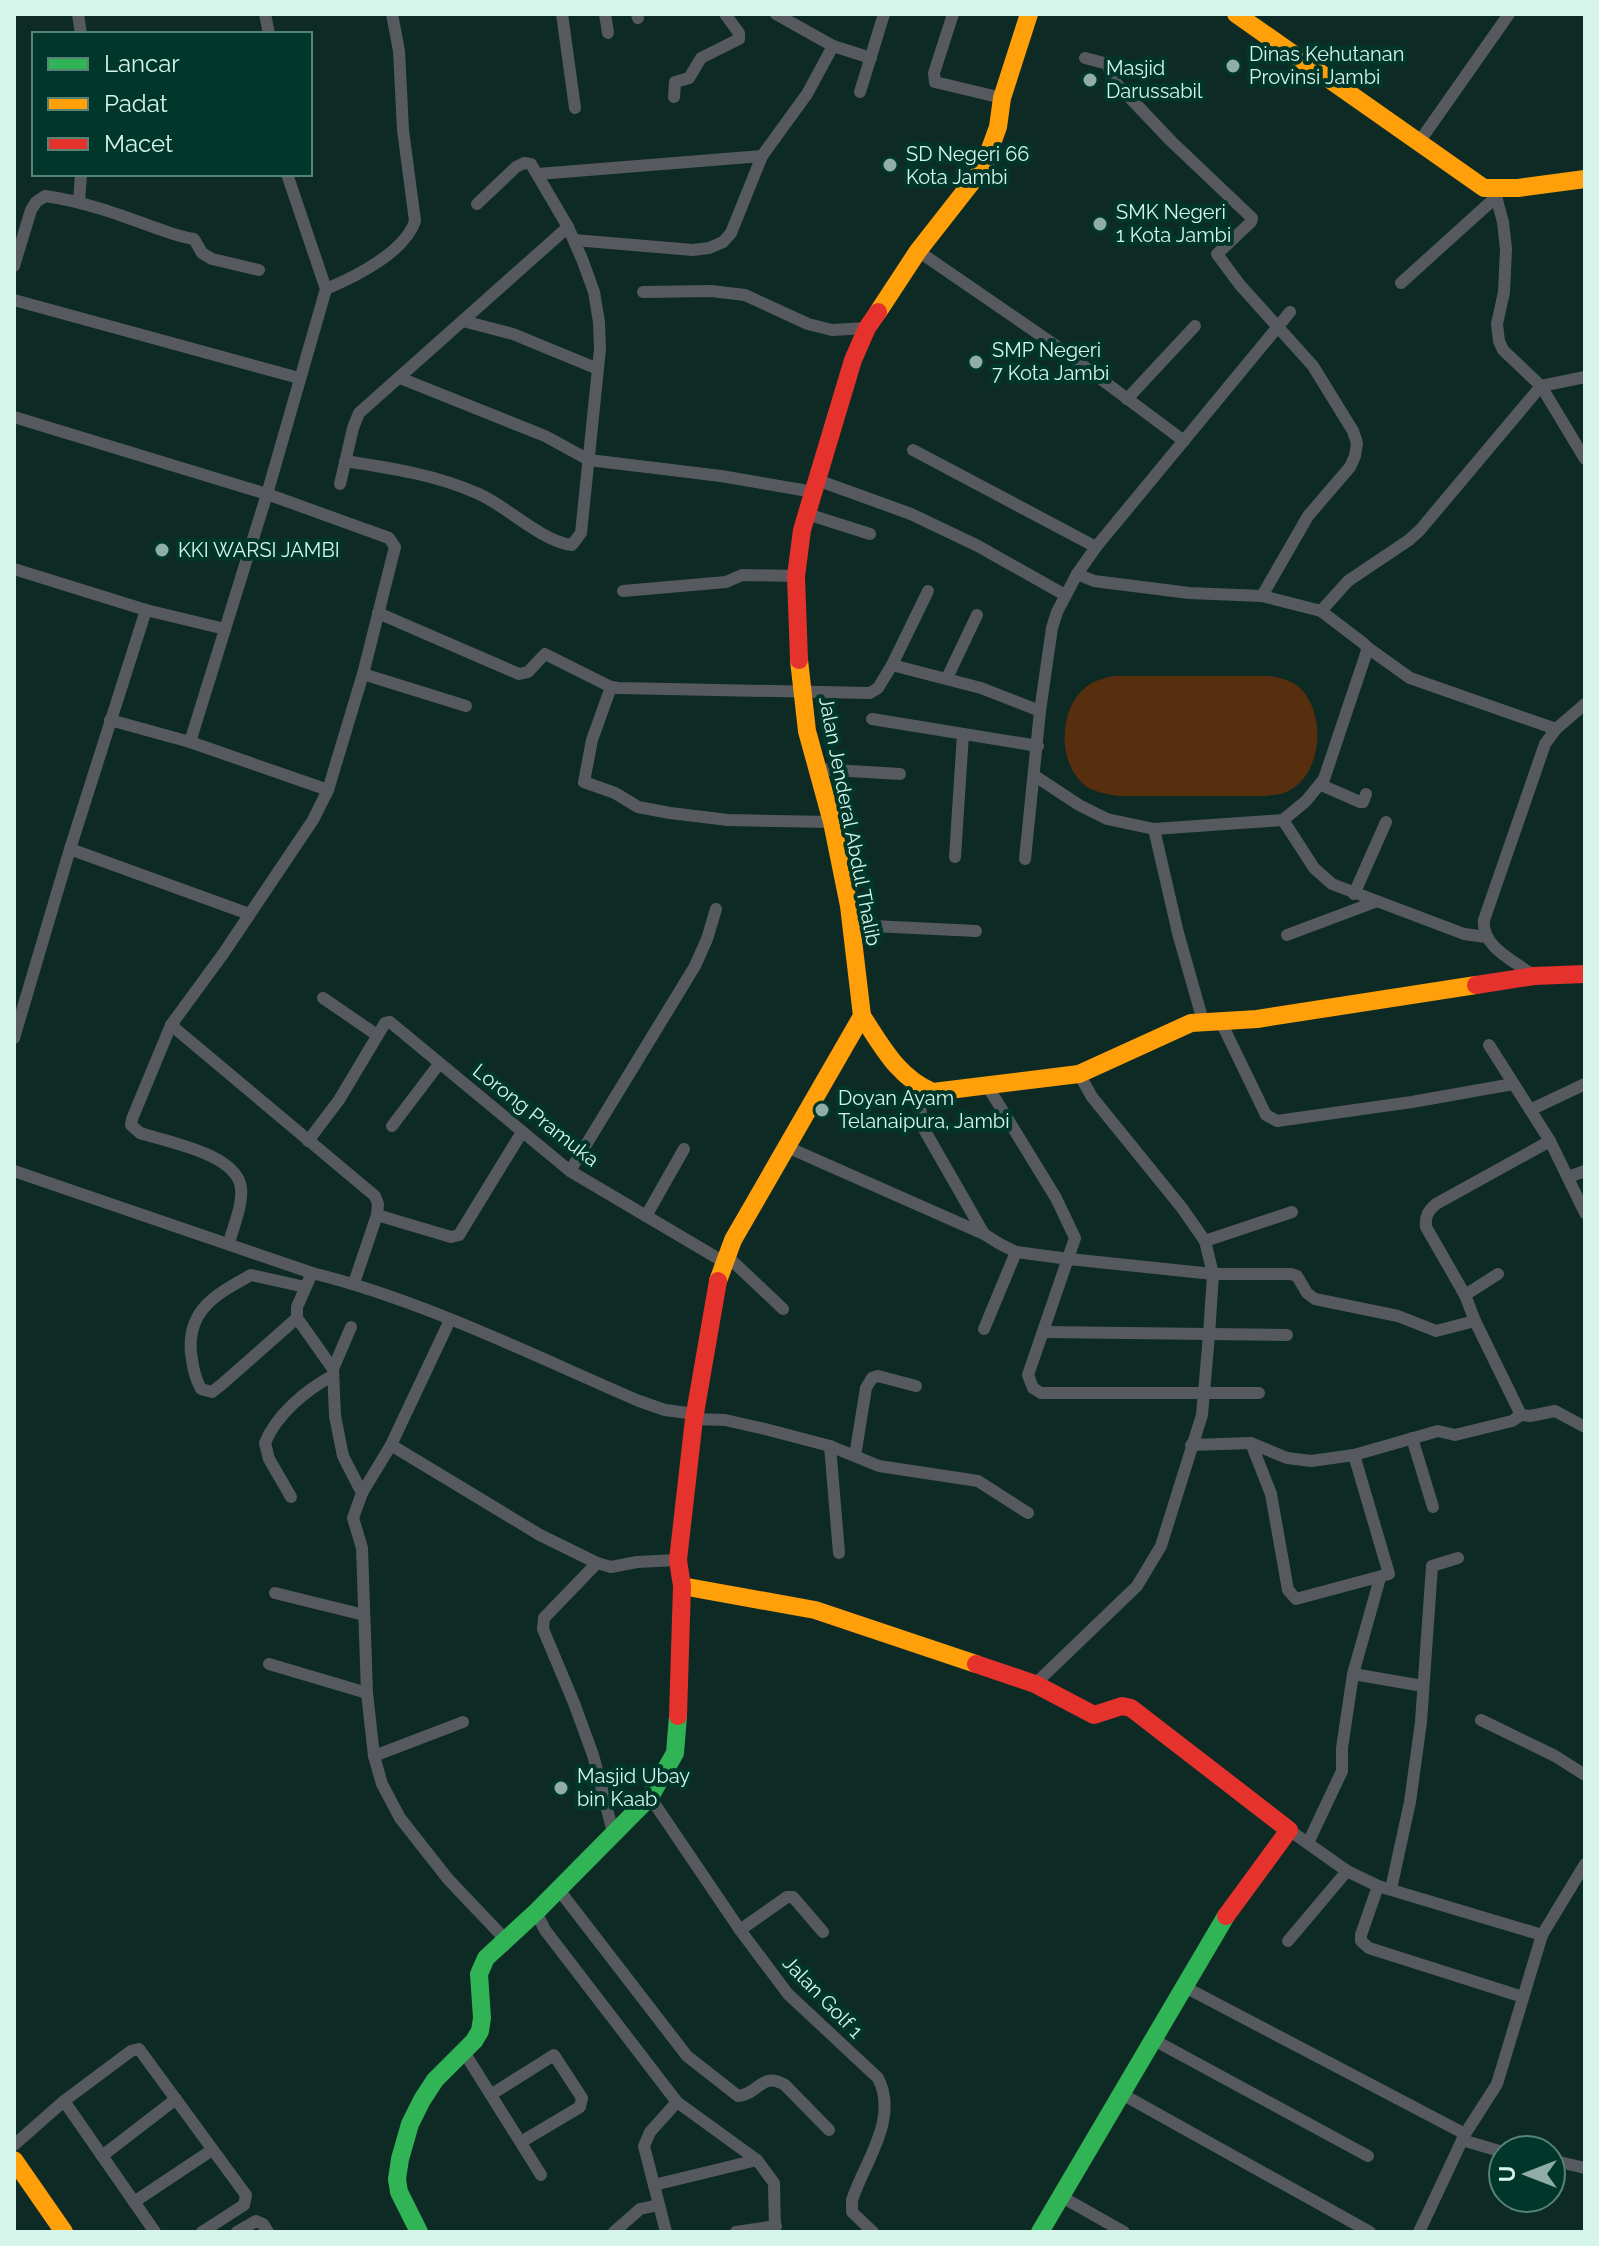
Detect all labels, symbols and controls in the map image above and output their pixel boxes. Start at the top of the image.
legend [32,32,312,176]
place label: Dinas Kehutanan Provinsi Jambi [1249,42,1404,89]
text: Lancar [104,49,180,78]
place label: Masjid Darussabil [1106,56,1203,103]
marker: Dinas Kehutanan Provinsi Jambi [1224,57,1242,75]
marker: Masjid Darussabil [1081,71,1099,89]
text: Padat [104,89,168,118]
text: Macet [104,129,173,158]
place label: SD Negeri 66 Kota Jambi [906,142,1029,189]
marker: SD Negeri 66 Kota Jambi [881,156,899,174]
place label: SMK Negeri 1 Kota Jambi [1116,200,1231,247]
marker: SMK Negeri 1 Kota Jambi [1091,215,1109,233]
place label: SMP Negeri 7 Kota Jambi [992,338,1109,385]
marker: SMP Negeri 7 Kota Jambi [967,353,985,371]
place label: KKI WARSI JAMBI [178,538,340,562]
marker: KKI WARSI JAMBI [153,541,171,559]
street label: Jalan Jenderal Abdul Thalib [814,694,886,948]
street label: Lorong Pramuka [468,1058,604,1172]
place label: Doyan Ayam Telanaipura, Jambi [838,1086,1010,1133]
marker: Doyan Ayam Telanaipura, Jambi [813,1101,831,1119]
place label: Masjid Ubay bin Kaab [577,1764,690,1811]
marker: Masjid Ubay bin Kaab [552,1779,570,1797]
street label: Jalan Golf 1 [778,1951,868,2043]
north arrow [1487,2134,1567,2214]
text: U [1494,2166,1520,2182]

